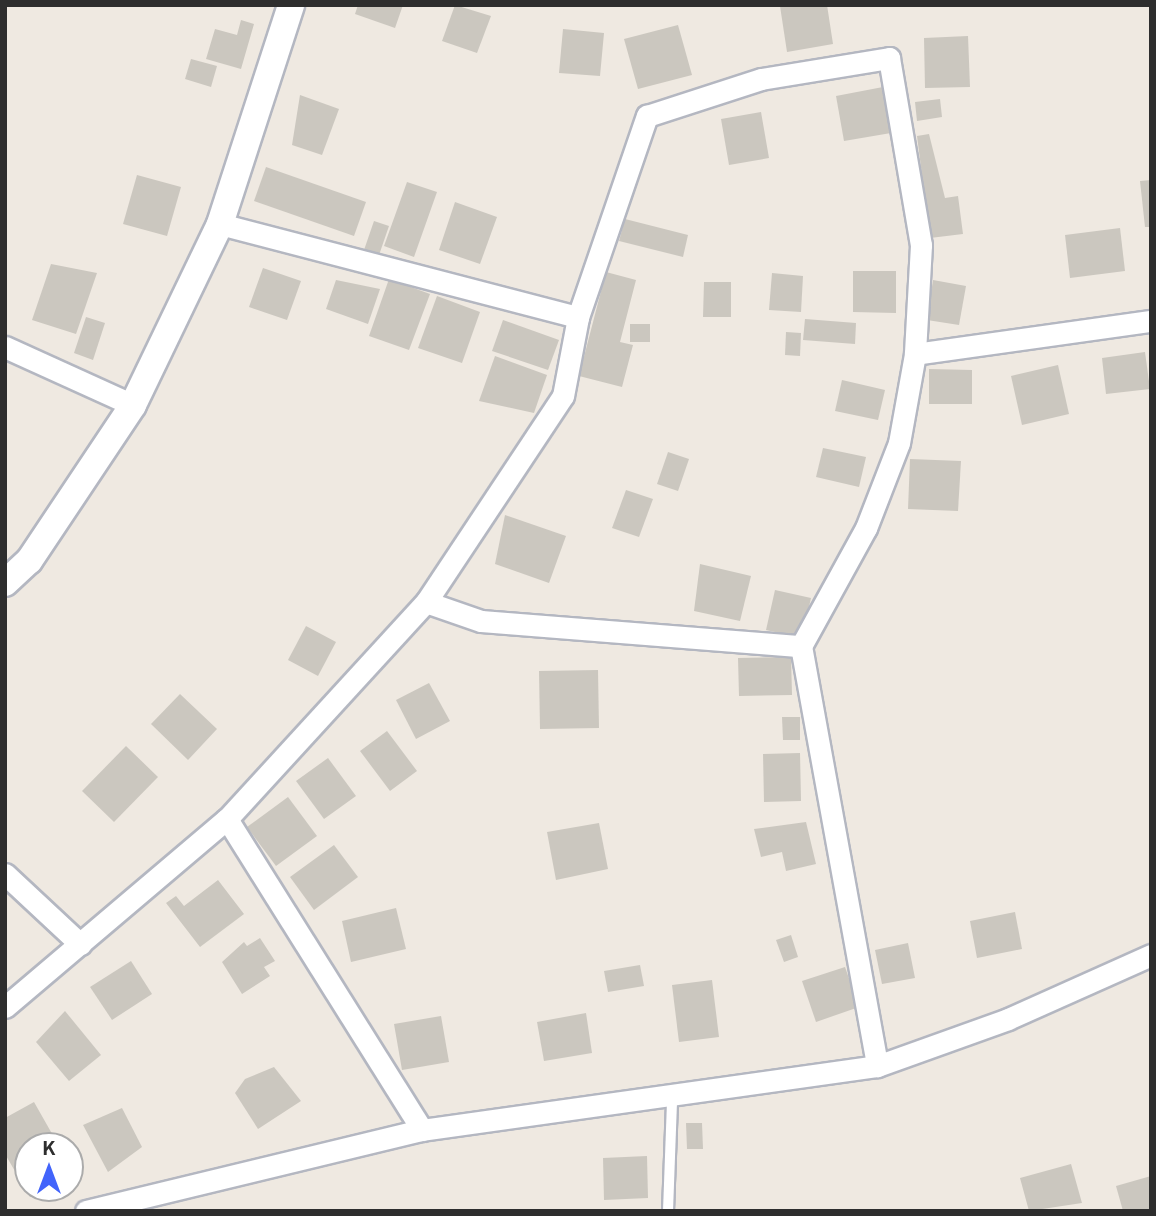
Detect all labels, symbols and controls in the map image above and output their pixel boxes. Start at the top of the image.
north arrow [14,1132,84,1202]
text: K [42,1137,56,1159]

